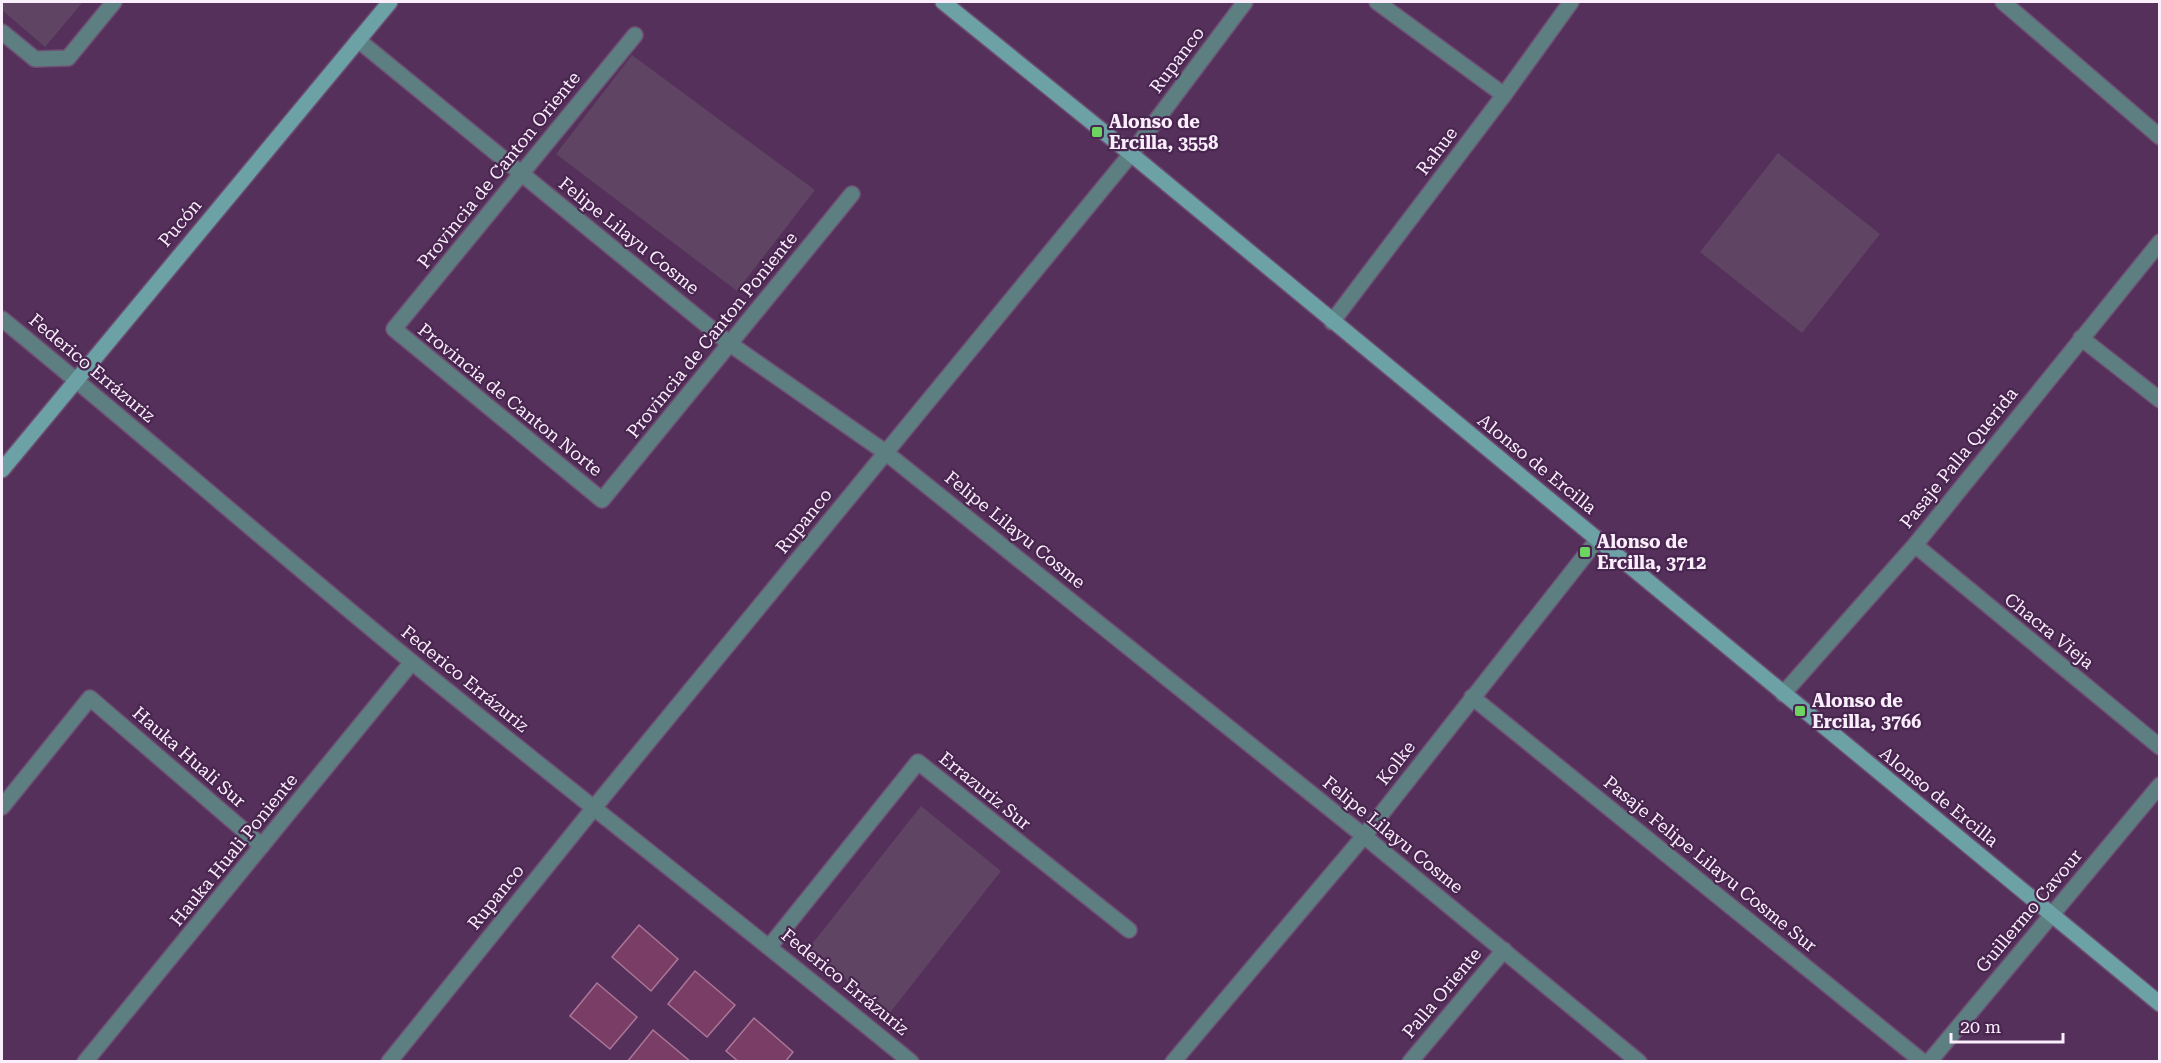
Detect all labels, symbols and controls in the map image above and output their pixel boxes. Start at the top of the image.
street label: Rupanco [1145,22,1208,97]
street label: Provincia de Canton Oriente [413,67,584,272]
place label: Alonso de Ercilla, 3558 [1109,111,1218,153]
street label: Rahue [1412,122,1461,179]
marker: Alonso de Ercilla, 3558 [1090,125,1104,139]
street label: Felipe Lilayu Cosme [555,173,704,299]
street label: Pucón [154,194,206,251]
street label: Provincia de Canton Poniente [622,227,801,442]
street label: Federico Errázuriz [25,309,160,427]
street label: Provincia de Canton Norte [414,319,607,480]
street label: Pasaje Palla Querida [1895,383,2022,532]
street label: Alonso de Ercilla [1474,409,1601,518]
street label: Felipe Lilayu Cosme [941,467,1090,593]
street label: Rupanco [771,484,836,557]
place label: Alonso de Ercilla, 3712 [1597,531,1706,573]
marker: Alonso de Ercilla, 3712 [1578,545,1592,559]
street label: Chacra Vieja [2000,588,2098,673]
street label: Federico Errázuriz [398,621,533,737]
place label: Alonso de Ercilla, 3766 [1812,690,1921,732]
street label: Hauka Huali Sur [129,702,250,811]
marker: Alonso de Ercilla, 3766 [1793,704,1807,718]
street label: Kolke [1372,736,1419,789]
street label: Alonso de Ercilla [1876,742,2003,851]
street label: Errazuriz Sur [935,747,1035,834]
street label: Hauka Huali Poniente [166,769,302,930]
street label: Pasaje Felipe Lilayu Cosme Sur [1600,771,1821,956]
street label: Felipe Lilayu Cosme [1319,772,1468,898]
street label: Guillermo Cavour [1971,845,2086,976]
street label: Rupanco [463,860,528,933]
street label: Federico Errázuriz [778,924,913,1040]
street label: Palla Oriente [1398,943,1486,1042]
scale bar [1951,1006,2064,1044]
text: 20 m [1960,1016,2001,1037]

